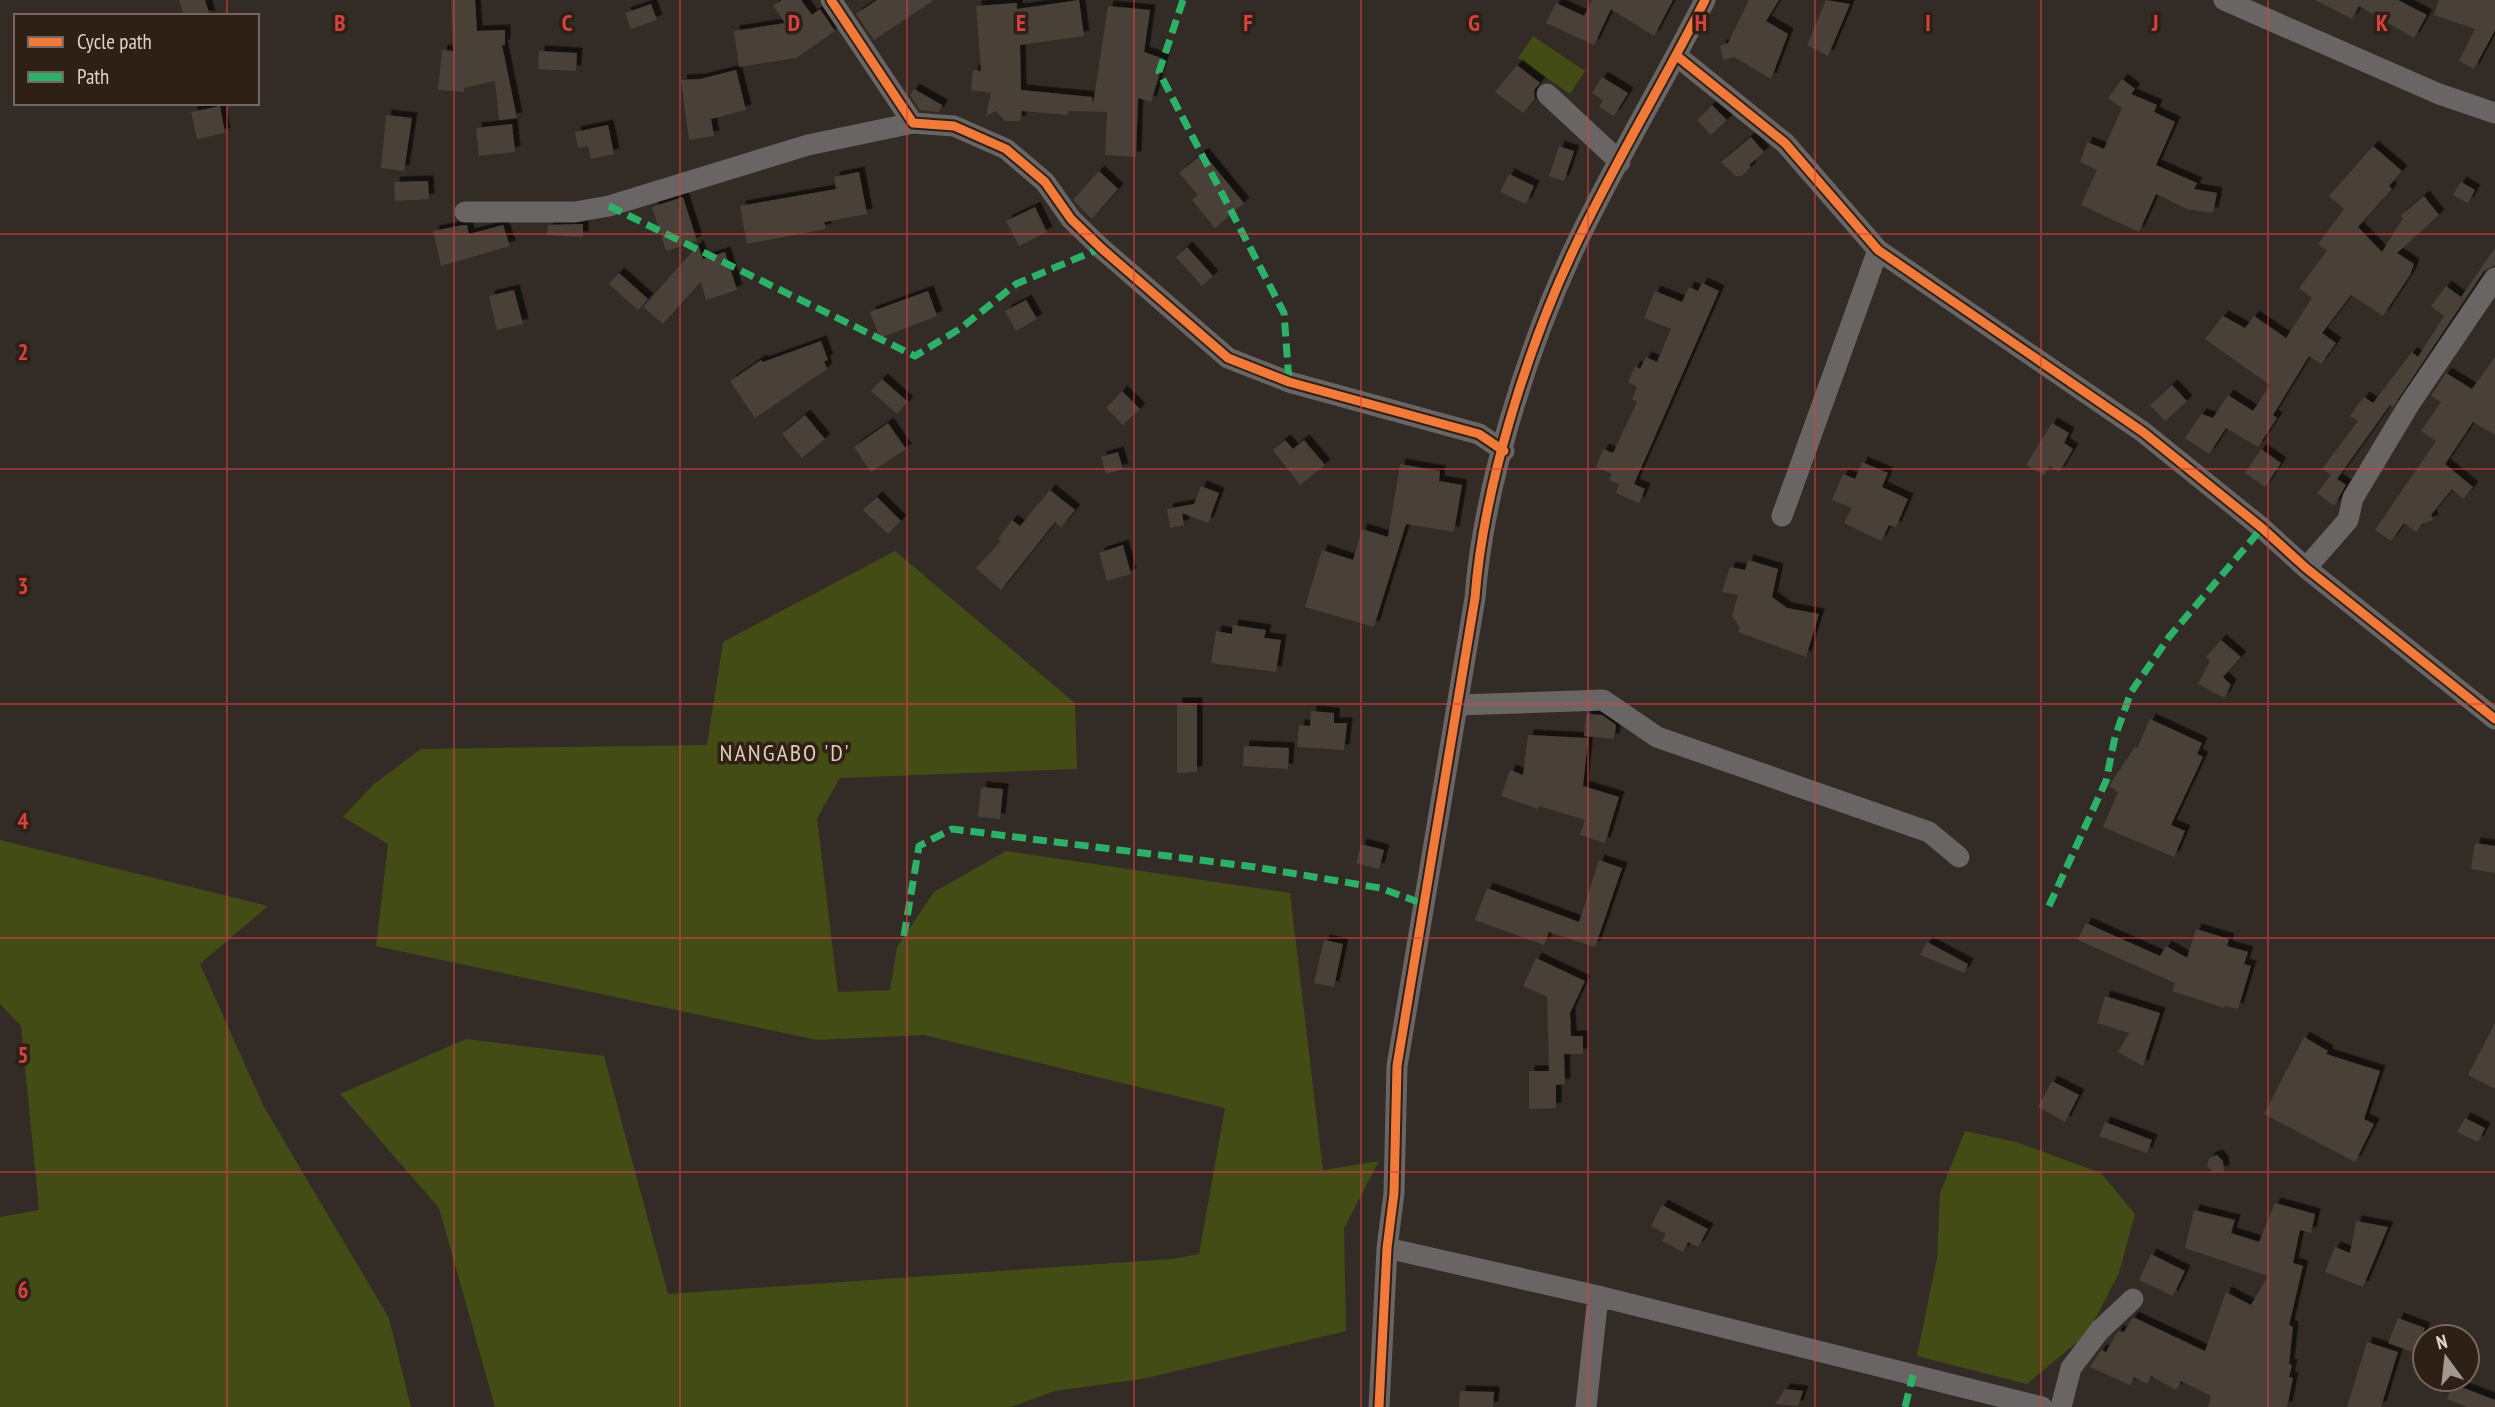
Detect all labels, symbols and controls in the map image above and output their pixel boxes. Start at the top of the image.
text: B [334,8,346,37]
text: C [562,8,573,37]
text: D [788,8,800,37]
text: E [1016,8,1026,37]
text: F [1243,8,1253,37]
text: G [1468,8,1480,37]
text: H [1695,8,1707,37]
text: I [1925,8,1931,37]
text: J [2151,8,2158,37]
text: K [2376,8,2388,37]
legend [14,14,259,105]
text: Cycle path [77,28,152,55]
text: Path [77,63,109,90]
text: 2 [18,337,29,366]
text: 3 [18,571,29,600]
district label: NANGABO 'D' [719,737,851,768]
text: 4 [18,806,29,835]
text: 5 [18,1040,29,1069]
text: 6 [18,1275,29,1304]
north arrow [2411,1323,2481,1393]
text: N [2434,1329,2450,1354]

